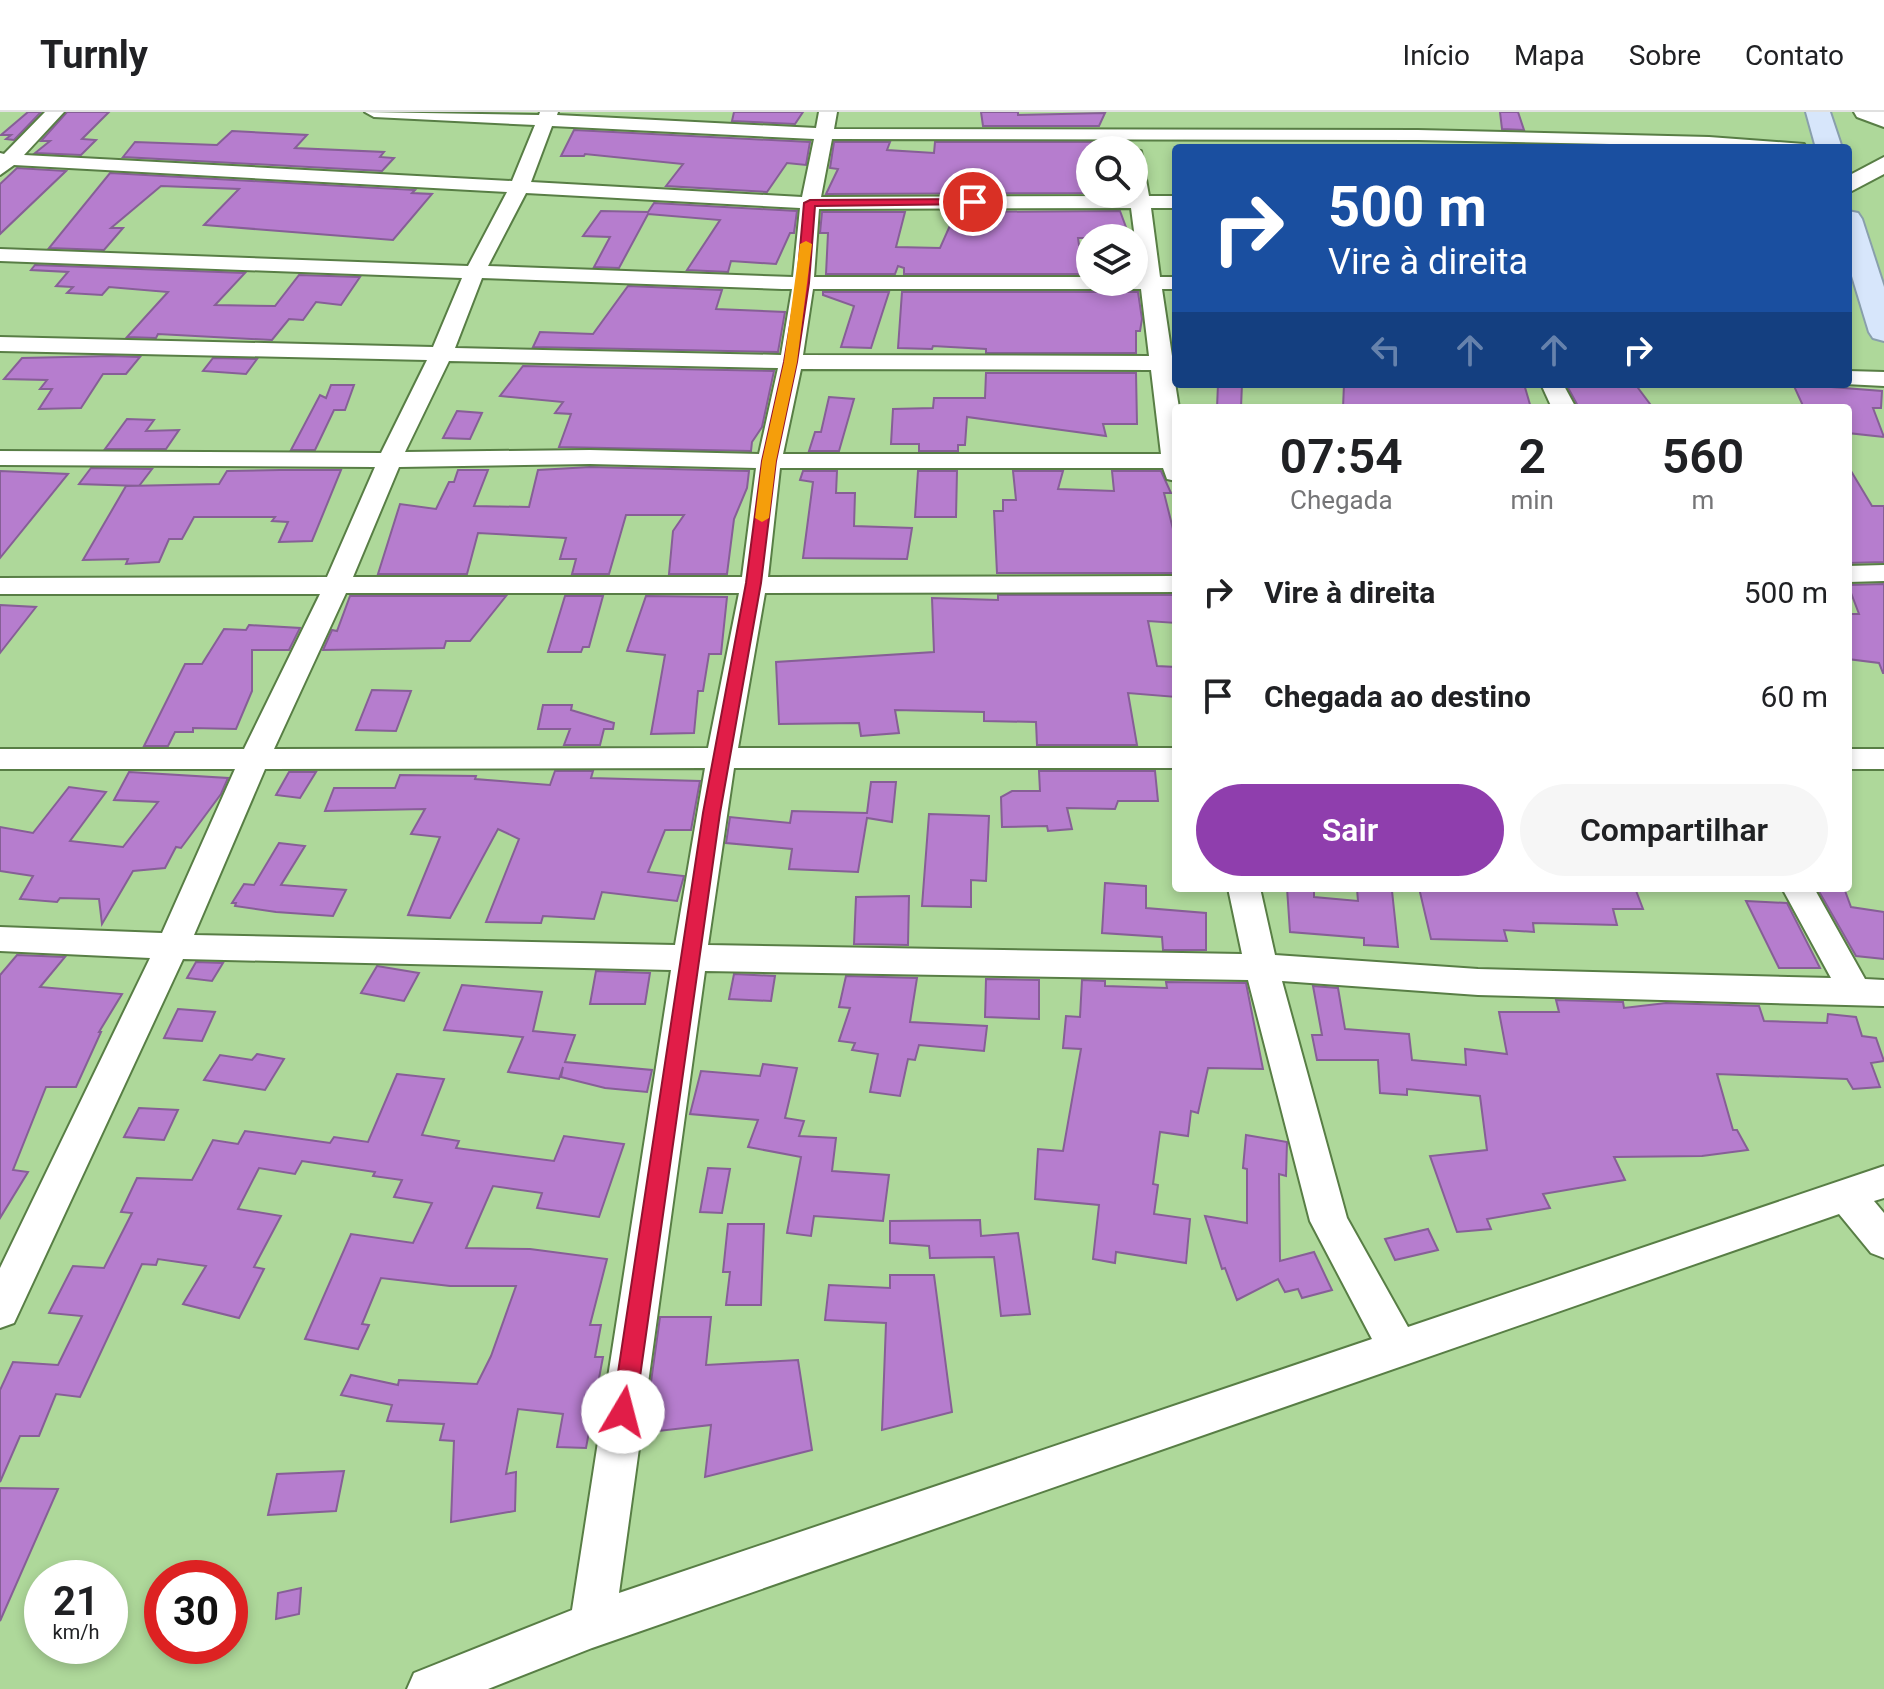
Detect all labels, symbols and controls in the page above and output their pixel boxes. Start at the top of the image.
text: Turnly [40,33,148,77]
text: Início [1403,39,1470,72]
text: Mapa [1514,39,1585,72]
text: Sobre [1629,39,1701,72]
text: Contato [1745,39,1844,72]
map controls [1076,136,1148,296]
button: search [1076,136,1148,208]
pin [939,168,1007,236]
text: 500 m [1328,174,1487,240]
icon: right [1196,176,1300,280]
icon: arrive [951,180,995,224]
button: layers [1076,224,1148,296]
text: Vire à direita [1328,241,1528,283]
icon: left [1364,328,1408,372]
icon: ahead [1448,328,1492,372]
icon: ahead [1532,328,1576,372]
icon: right [1616,328,1660,372]
text: 07:54 [1280,428,1403,485]
text: 2 [1519,428,1546,485]
text: 560 [1662,428,1744,485]
text: Chegada [1290,485,1393,515]
text: min [1510,485,1554,515]
text: m [1692,485,1714,515]
icon: right [1196,570,1240,614]
text: Vire à direita [1264,575,1435,610]
text: 500 m [1744,575,1828,610]
icon: arrive [1196,674,1240,718]
text: Chegada ao destino [1264,679,1531,714]
text: 60 m [1761,679,1828,714]
button: Sair [1196,784,1504,876]
button: Compartilhar [1520,784,1828,876]
position arrow [581,1370,665,1454]
speed limit sign: 30 [144,1560,248,1664]
text: 21 [53,1578,99,1625]
text: km/h [53,1620,99,1644]

